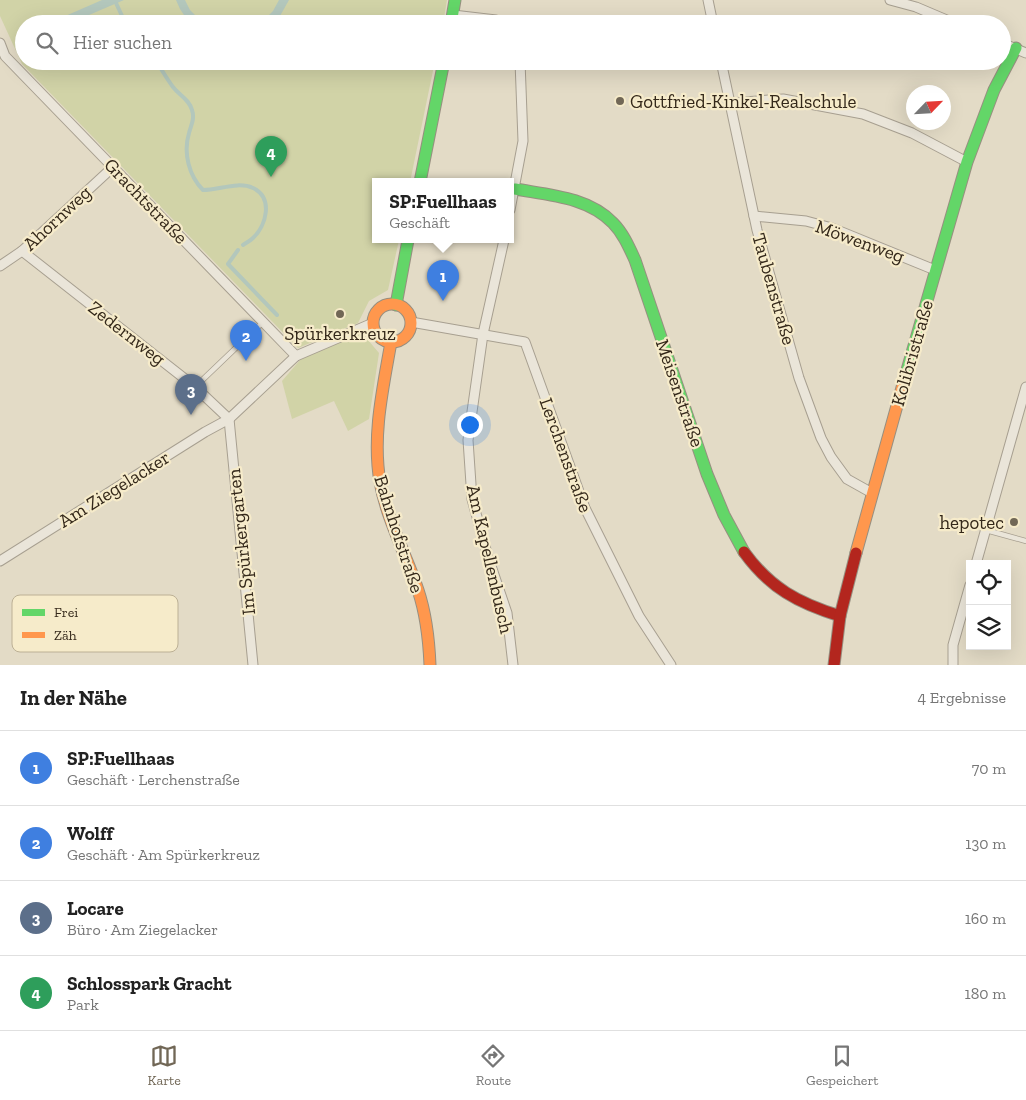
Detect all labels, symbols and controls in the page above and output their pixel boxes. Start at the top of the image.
search box [15,15,1011,70]
icon: search [33,29,61,57]
text: Hier suchen [73,31,172,54]
north arrow [906,85,951,130]
place label: Gottfried-Kinkel-Realschule [630,90,856,113]
marker: Gottfried-Kinkel-Realschule [614,95,626,107]
pin: 4 [255,136,287,177]
street label: Grachtstraße [99,153,193,249]
popup [372,178,514,243]
street label: Ahornweg [18,180,96,255]
text: SP:Fuellhaas [389,190,497,213]
text: Geschäft [389,213,450,232]
street label: Möwenweg [812,214,908,268]
street label: Taubenstraße [747,231,801,347]
pin: 1 [427,260,459,301]
street label: Zedernweg [84,296,171,371]
street label: Kolibristraße [886,297,938,409]
marker: Spürkerkreuz [334,308,346,320]
pin: 2 [230,320,262,361]
place label: Spürkerkreuz [284,322,396,345]
street label: Meisenstraße [651,336,709,450]
pin: 3 [175,374,207,415]
street label: Lerchenstraße [535,395,597,516]
your location [457,412,483,438]
street label: Am Ziegelacker [54,446,174,532]
street label: Im Spürkergarten [222,468,260,616]
street label: Bahnhofstraße [369,472,429,596]
street label: Am Kapellenbusch [462,482,518,636]
place label: hepotec [939,511,1004,534]
marker: hepotec [1008,516,1020,528]
map controls [966,560,1011,650]
button: locate [966,560,1011,605]
legend [12,595,178,652]
text: Frei [54,604,78,621]
button: layers [966,605,1011,650]
text: Zäh [54,627,77,644]
text: In der Nähe [20,685,127,710]
text: 4 Ergebnisse [918,688,1006,707]
text: SP:Fuellhaas [67,747,175,770]
text: 1 [33,759,39,778]
text: 70 m [972,759,1006,778]
text: Geschäft · Lerchenstraße [67,770,240,789]
text: Wolff [67,822,113,845]
text: 2 [32,834,40,853]
text: 130 m [965,834,1006,853]
text: Geschäft · Am Spürkerkreuz [67,845,260,864]
text: Locare [67,897,124,920]
text: 3 [32,909,40,928]
text: 160 m [965,909,1006,928]
text: Büro · Am Ziegelacker [67,920,218,939]
text: Schlosspark Gracht [67,972,232,995]
text: 4 [31,984,41,1003]
text: 180 m [965,984,1006,1003]
text: Park [67,995,99,1014]
tab: Karte [147,1042,181,1089]
tab: Route [476,1042,511,1089]
tab: Gespeichert [806,1042,879,1089]

